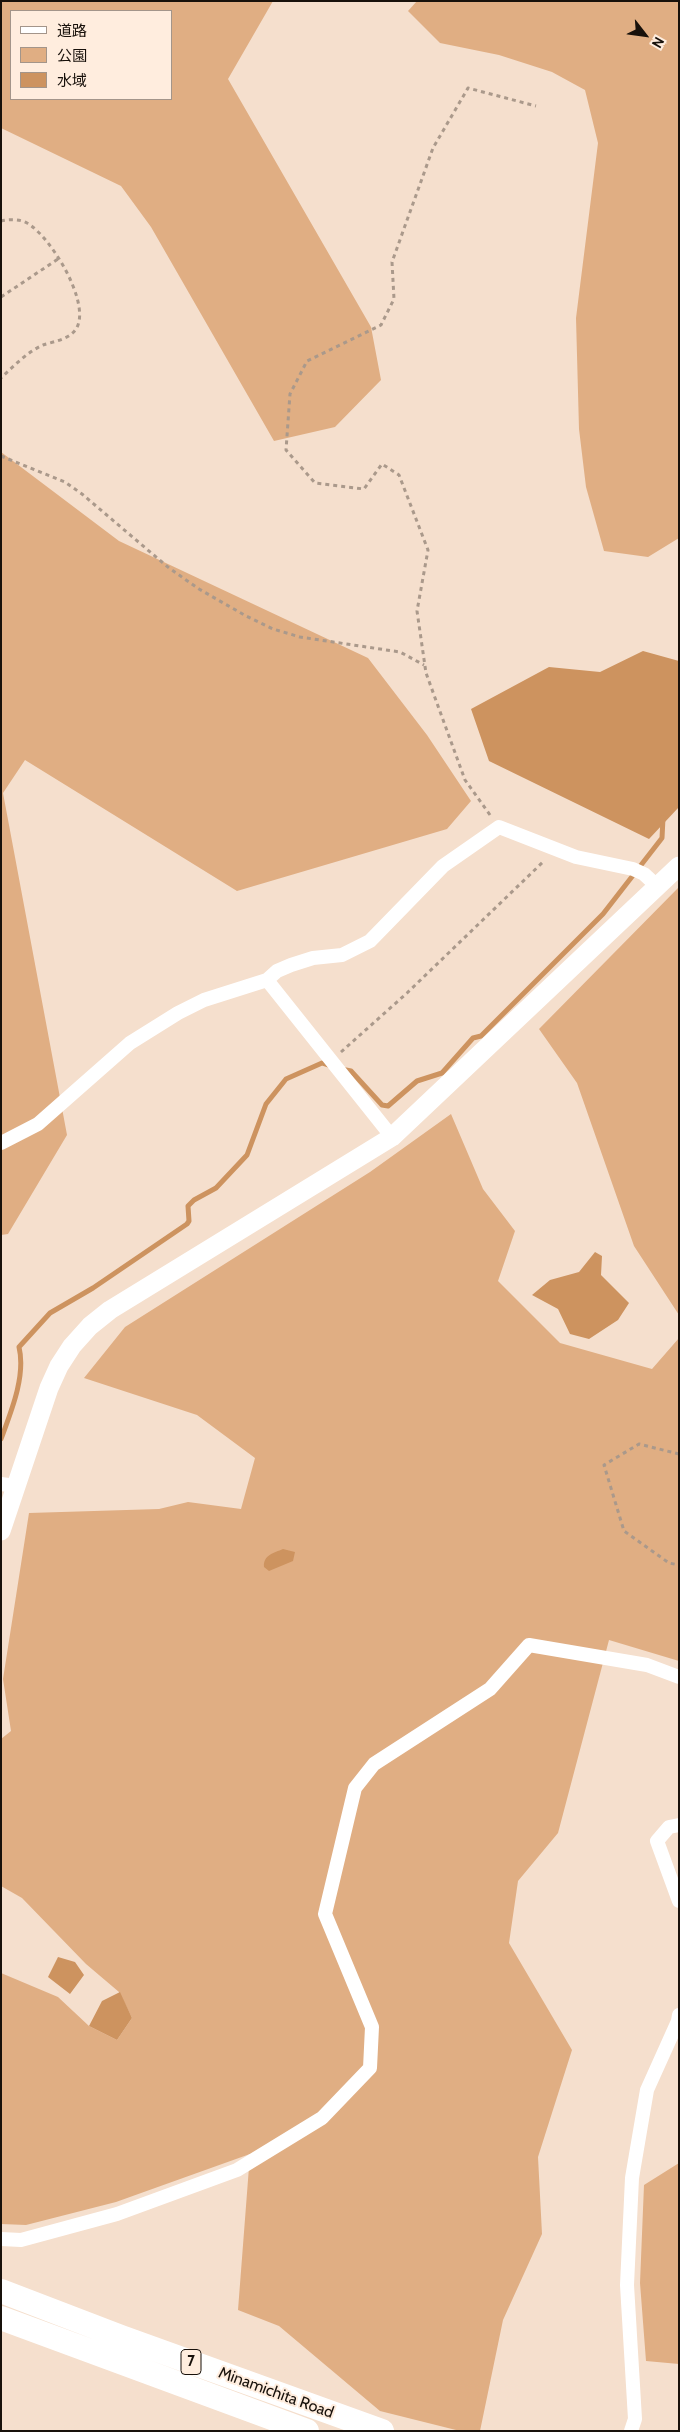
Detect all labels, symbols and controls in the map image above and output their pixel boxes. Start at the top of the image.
legend [10,10,172,100]
north arrow [620,10,670,60]
text: 道路 [57,22,87,40]
text: N [648,34,668,51]
text: 公園 [57,47,87,65]
text: 水域 [57,72,87,90]
road number: 7 [181,2350,201,2374]
street label: Minamichita Road [216,2363,336,2423]

